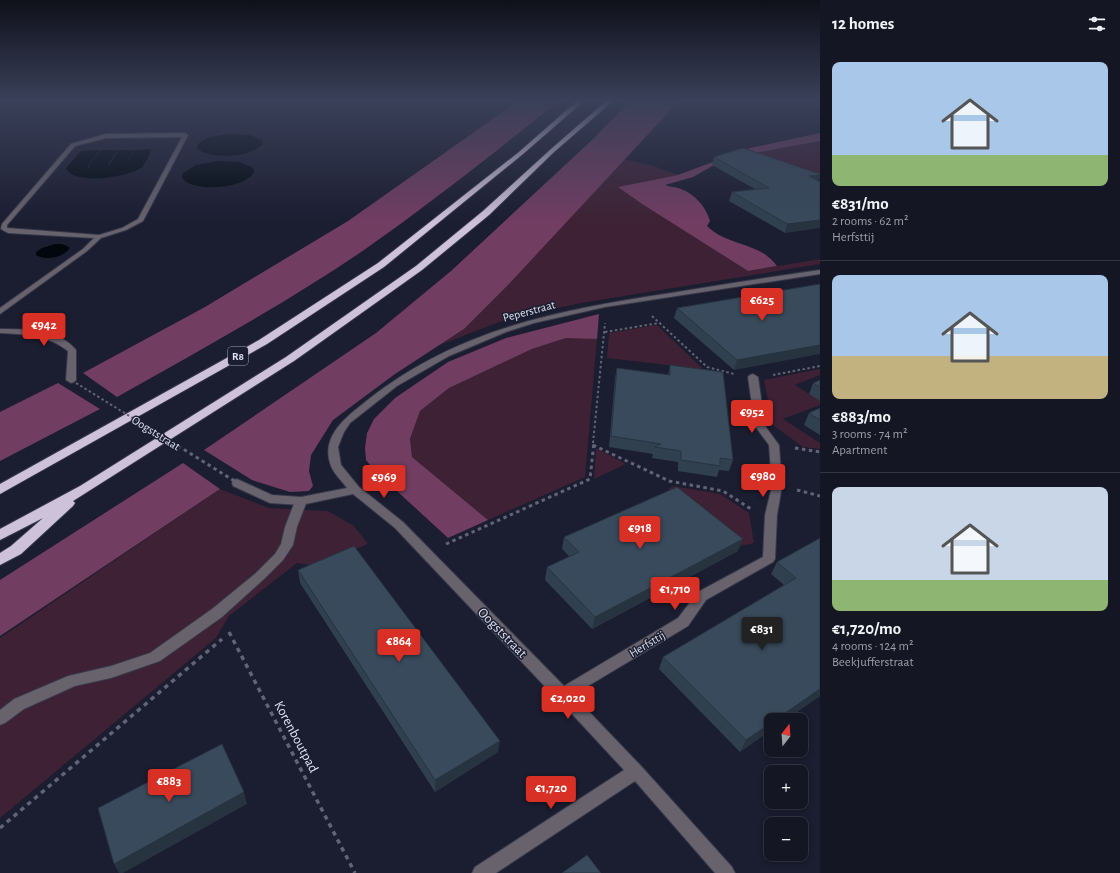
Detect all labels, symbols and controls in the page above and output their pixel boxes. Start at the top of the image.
icon: filters [1086,13,1108,35]
text: 12 homes [832,15,894,32]
icon: home [934,88,1006,160]
text: €831/mo [832,195,889,212]
text: 2 rooms · 62 m² [832,215,908,228]
text: Herfsttij [832,231,874,244]
pin: €625 [738,288,786,322]
text: €625 [750,294,774,307]
street label: Peperstraat [501,298,557,324]
icon: home [934,301,1006,373]
pin: €942 [20,313,68,347]
text: €942 [31,319,57,332]
road number: R8 [228,347,248,365]
pin: €952 [728,400,776,434]
text: €952 [740,406,764,419]
text: €883/mo [832,408,891,425]
street label: Oogststraat [130,413,182,453]
text: 3 rooms · 74 m² [832,428,908,441]
text: Apartment [832,444,887,457]
pin: €980 [739,464,787,498]
pin: €969 [360,465,408,499]
text: €980 [750,470,776,483]
text: €969 [372,471,396,484]
icon: home [934,513,1006,585]
pin: €918 [616,516,664,550]
text: €918 [628,522,652,535]
pin: €1,710 [642,577,708,611]
text: €1,710 [660,583,690,596]
street label: Oogststraat [475,605,530,661]
pin: €831 [738,617,786,651]
text: €1,720/mo [832,620,901,637]
text: €831 [751,623,773,636]
pin: €864 [375,629,423,663]
street label: Herfsttij [627,629,667,660]
text: €864 [386,635,412,648]
text: 4 rooms · 124 m² [832,640,913,653]
text: Beekjufferstraat [832,656,914,669]
pin: €2,020 [535,686,601,720]
text: €2,020 [551,692,585,705]
street label: Korenboutpad [271,699,321,775]
north arrow [764,713,808,757]
map controls [764,713,808,861]
button: + [764,765,808,809]
pin: €883 [145,769,193,803]
text: €883 [157,775,181,788]
pin: €1,720 [518,776,584,810]
text: €1,720 [535,782,567,795]
button: − [764,817,808,861]

